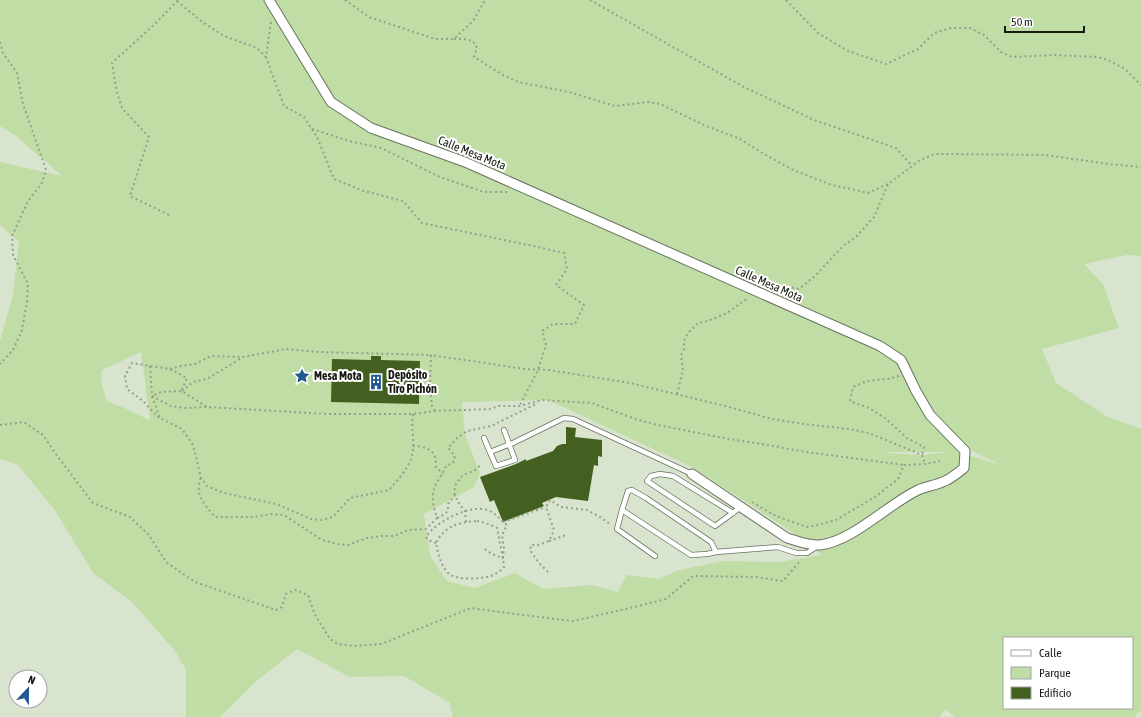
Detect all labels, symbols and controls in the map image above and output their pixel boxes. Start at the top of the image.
scale bar [1005,8,1084,34]
text: 50 m [1011,15,1033,29]
street label: Calle Mesa Mota [436,133,508,173]
street label: Calle Mesa Mota [733,263,805,305]
place icon: Mesa Mota [293,367,311,385]
place label: Depósito Tiro Pichón [388,368,437,396]
place label: Mesa Mota [314,369,362,383]
building icon: Depósito Tiro Pichón [367,373,385,391]
legend [1003,637,1133,709]
text: Calle [1039,646,1062,660]
text: Parque [1039,666,1071,680]
north arrow [8,669,48,709]
text: N [26,673,37,687]
text: Edificio [1039,686,1072,700]

